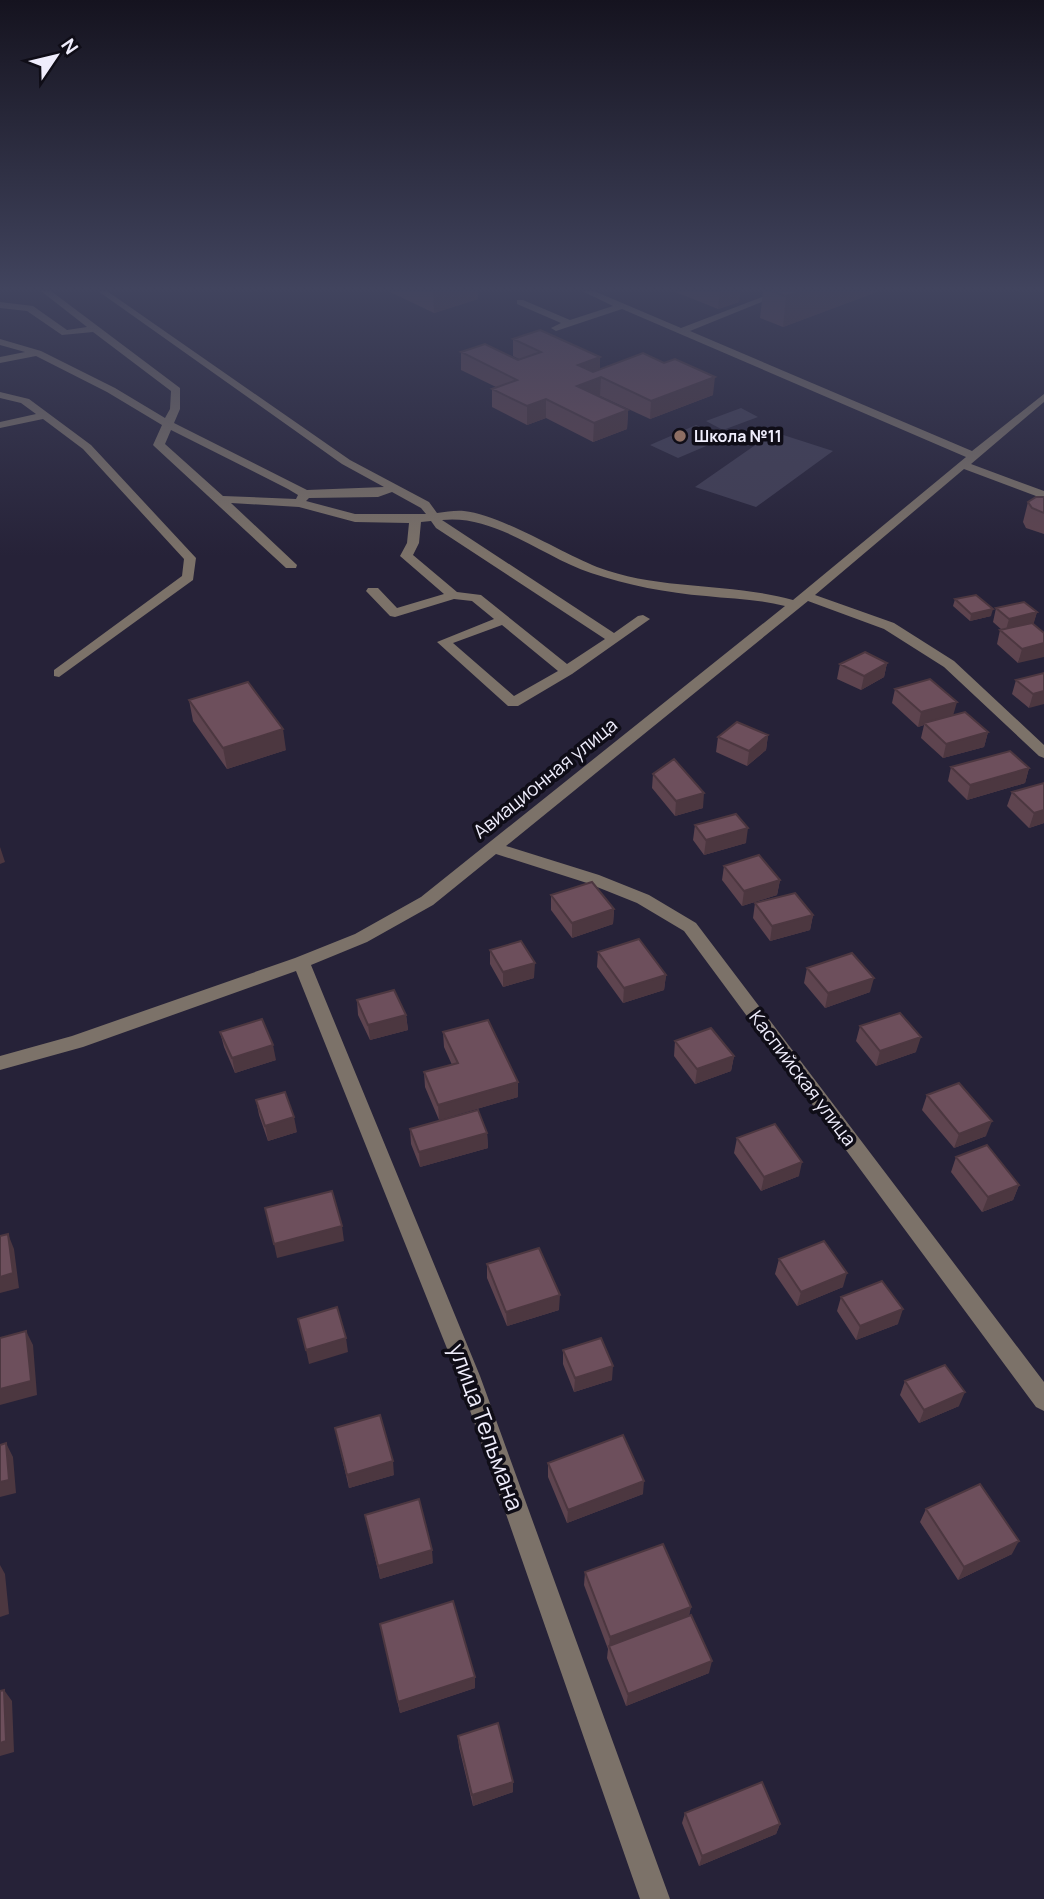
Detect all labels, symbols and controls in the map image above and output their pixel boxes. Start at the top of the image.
north arrow [21,21,91,91]
text: N [55,33,84,59]
place label: Школа №11 [694,425,782,447]
marker: Школа №11 [672,428,688,444]
street label: Авиационная улица [468,712,622,844]
street label: Каспийская улица [743,1005,863,1151]
street label: улица Тельмана [442,1339,532,1515]

